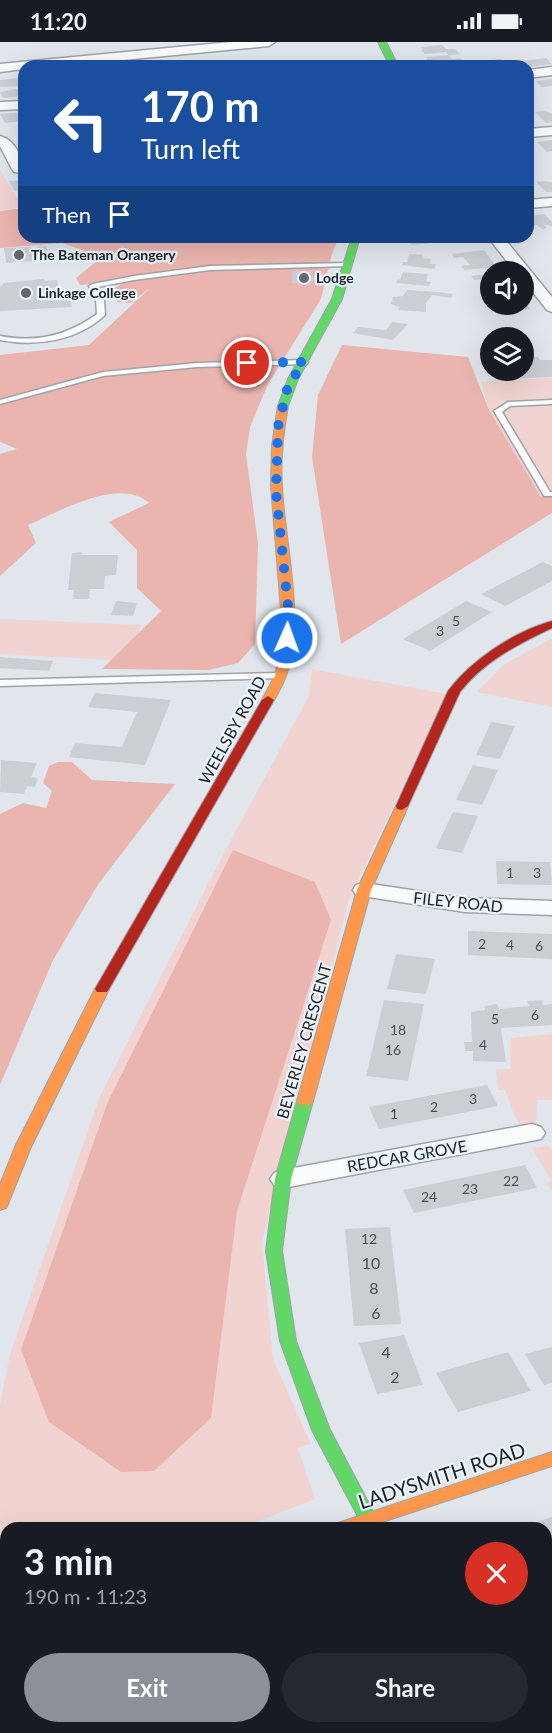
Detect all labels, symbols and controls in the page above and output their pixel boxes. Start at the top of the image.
text: 11:20 [30,8,87,35]
text: 170 m [141,81,259,131]
icon: left [42,84,120,162]
text: Turn left [141,132,240,165]
icon: arrive [103,198,136,231]
text: Then [42,201,91,228]
place label: The Bateman Orangery [31,246,176,263]
marker: The Bateman Orangery [12,248,26,262]
map controls [480,261,534,381]
button: sound [480,261,534,315]
place label: Lodge [316,269,354,286]
marker: Lodge [297,271,311,285]
place label: Linkage College [38,284,136,301]
marker: Linkage College [19,286,33,300]
button: layers [480,327,534,381]
pin [221,337,272,388]
icon: arrive [230,346,263,379]
position arrow [255,606,319,670]
house number: 5 [452,612,460,629]
house number: 3 [436,622,444,639]
street label: WEELSBY ROAD [194,672,269,787]
house number: 1 [506,864,514,881]
house number: 3 [533,864,541,881]
street label: FILEY ROAD [412,887,504,916]
house number: 2 [478,935,486,952]
house number: 4 [506,936,514,953]
house number: 6 [535,937,543,954]
street label: BEVERLEY CRESCENT [272,960,335,1121]
house number: 6 [531,1006,539,1023]
house number: 5 [491,1010,499,1027]
house number: 18 [390,1021,406,1038]
house number: 4 [479,1036,487,1053]
house number: 16 [385,1041,401,1058]
house number: 3 [469,1090,477,1107]
house number: 2 [430,1098,438,1115]
house number: 1 [390,1105,398,1122]
street label: REDCAR GROVE [346,1136,468,1175]
house number: 22 [503,1172,519,1189]
house number: 23 [462,1180,478,1197]
house number: 24 [421,1188,437,1205]
house number: 12 [361,1230,377,1247]
house number: 10 [362,1253,380,1272]
house number: 8 [369,1278,379,1297]
house number: 6 [371,1303,381,1322]
house number: 4 [381,1342,391,1361]
house number: 2 [390,1367,400,1386]
street label: LADYSMITH ROAD [355,1437,528,1513]
text: 3 min [24,1539,113,1583]
button: close [465,1542,528,1605]
text: 190 m · 11:23 [24,1584,147,1608]
button: Exit [24,1653,270,1722]
button: Share [282,1653,528,1722]

